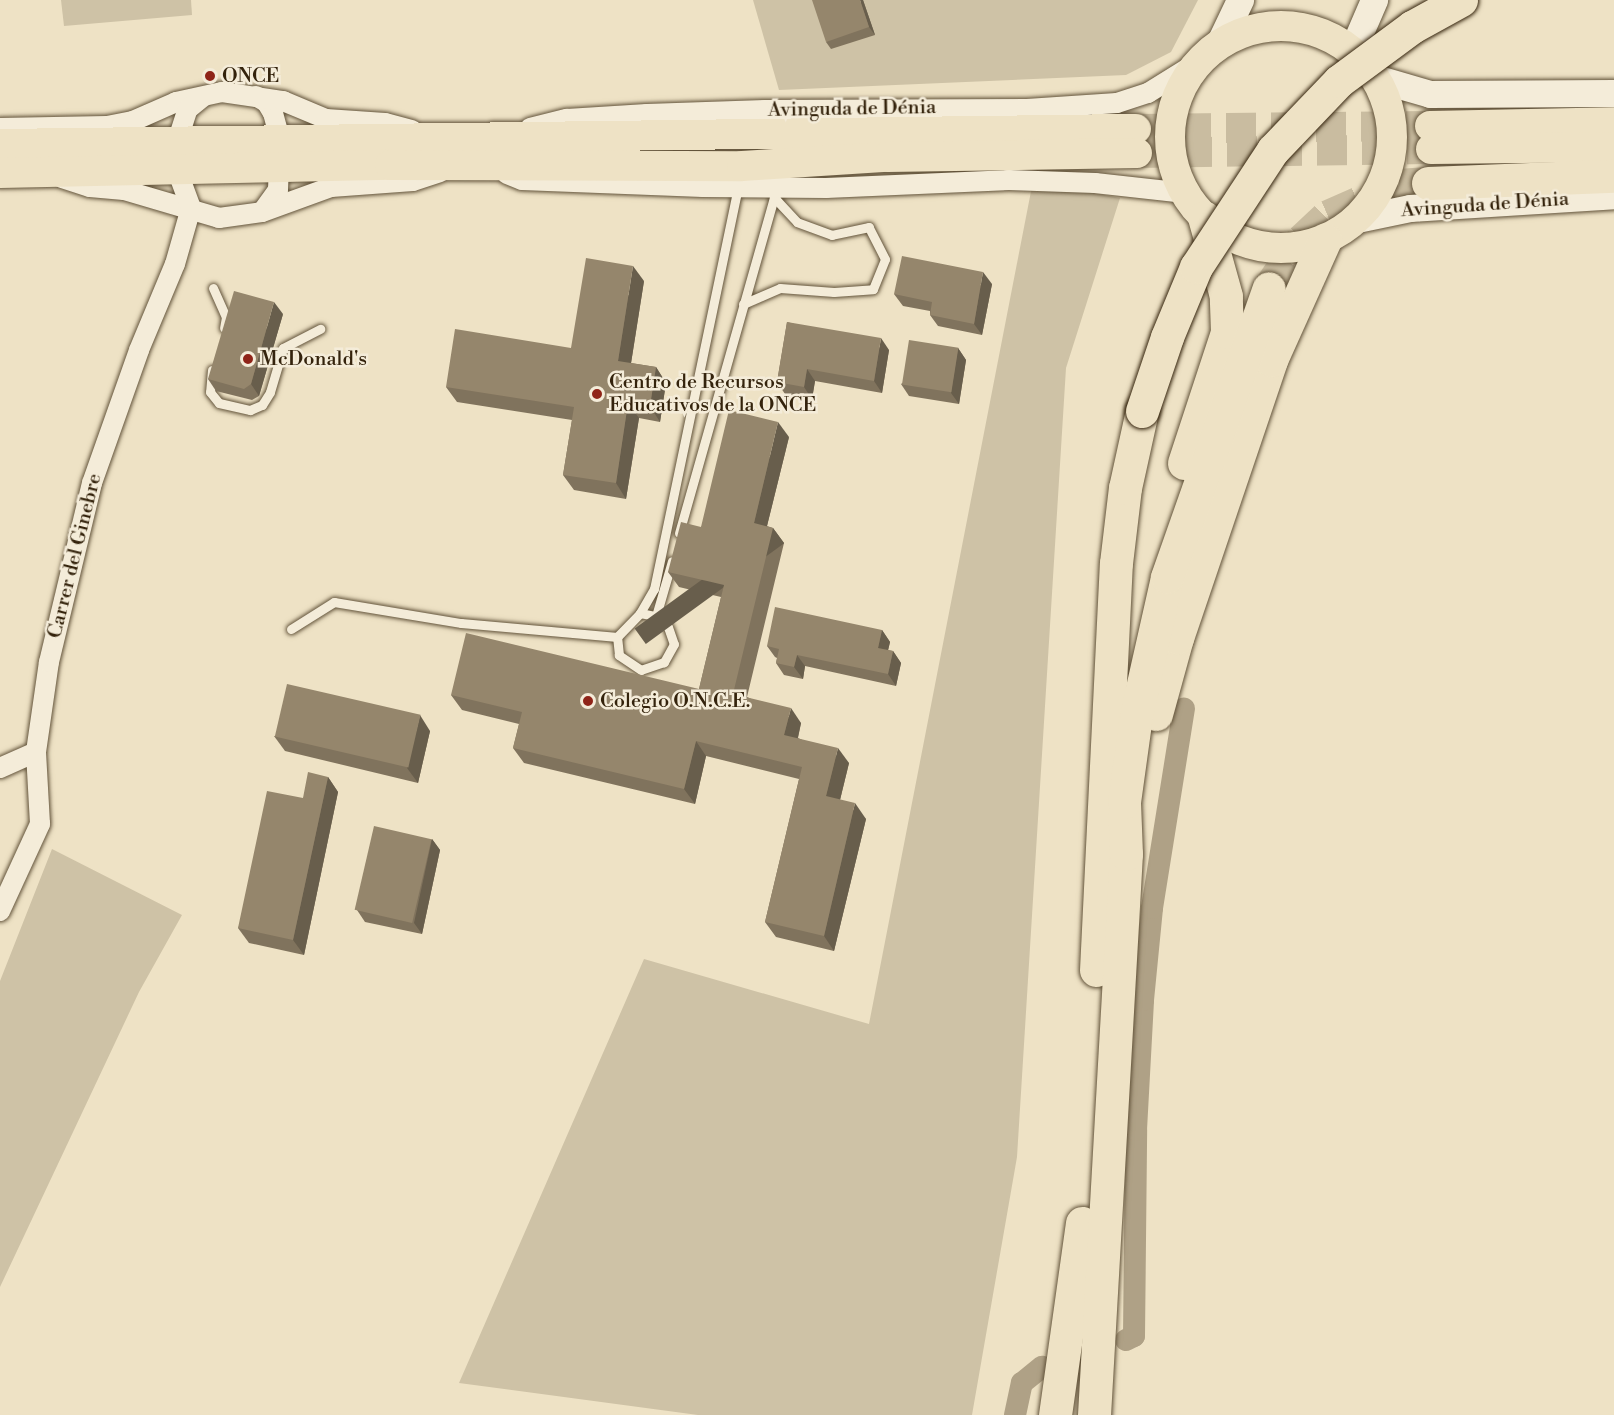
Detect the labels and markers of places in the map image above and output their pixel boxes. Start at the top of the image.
place label: ONCE [222,64,279,88]
marker: ONCE [203,69,217,83]
place label: McDonald's [260,347,367,371]
marker: McDonald's [241,352,255,366]
place label: Centro de Recursos Educativos de la ONCE [609,371,816,418]
marker: Centro de Recursos Educativos de la ONCE [590,387,604,401]
place label: Colegio O.N.C.E. [600,689,750,713]
marker: Colegio O.N.C.E. [581,694,595,708]

